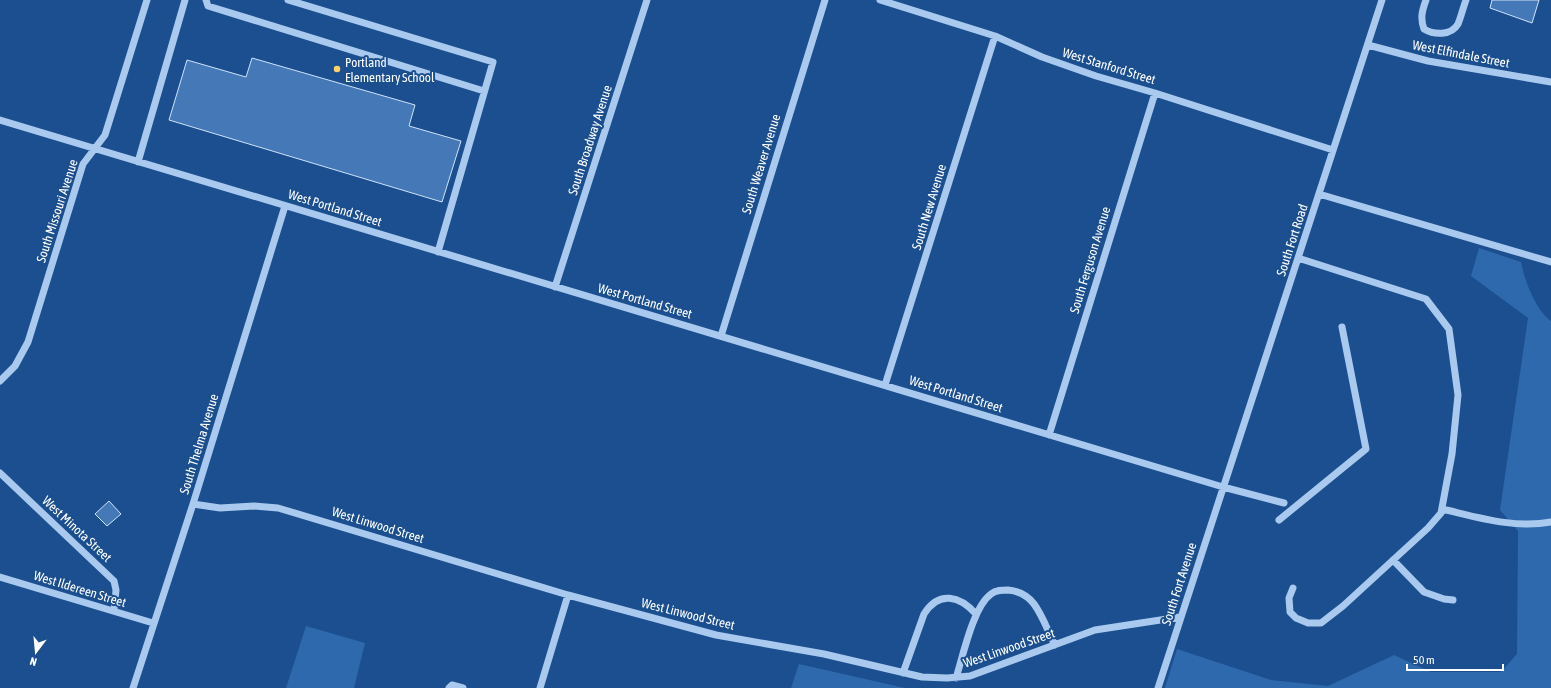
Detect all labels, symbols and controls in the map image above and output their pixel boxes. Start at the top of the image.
street label: West Elfindale Street [1411,37,1511,71]
street label: West Stanford Street [1061,45,1158,87]
place label: Portland Elementary School [345,55,435,85]
marker: Portland Elementary School [332,64,342,74]
street label: South Broadway Avenue [565,83,615,197]
street label: South Weaver Avenue [739,112,783,216]
street label: South Missouri Avenue [33,157,81,264]
street label: South New Avenue [909,162,949,252]
street label: West Portland Street [286,187,384,229]
street label: South Fort Road [1273,202,1311,278]
street label: South Ferguson Avenue [1067,205,1113,315]
street label: West Portland Street [596,280,694,322]
street label: West Portland Street [907,373,1005,415]
street label: South Thelma Avenue [177,392,221,496]
street label: West Minota Street [39,493,115,565]
street label: West Linwood Street [330,504,426,546]
street label: South Fort Avenue [1159,541,1199,627]
street label: West Ildereen Street [32,568,128,610]
street label: West Linwood Street [640,595,736,633]
street label: West Linwood Street [961,625,1057,671]
north arrow [16,632,56,672]
scale bar [1407,646,1503,672]
text: 50 m [1413,653,1435,667]
text: N [28,655,38,668]

